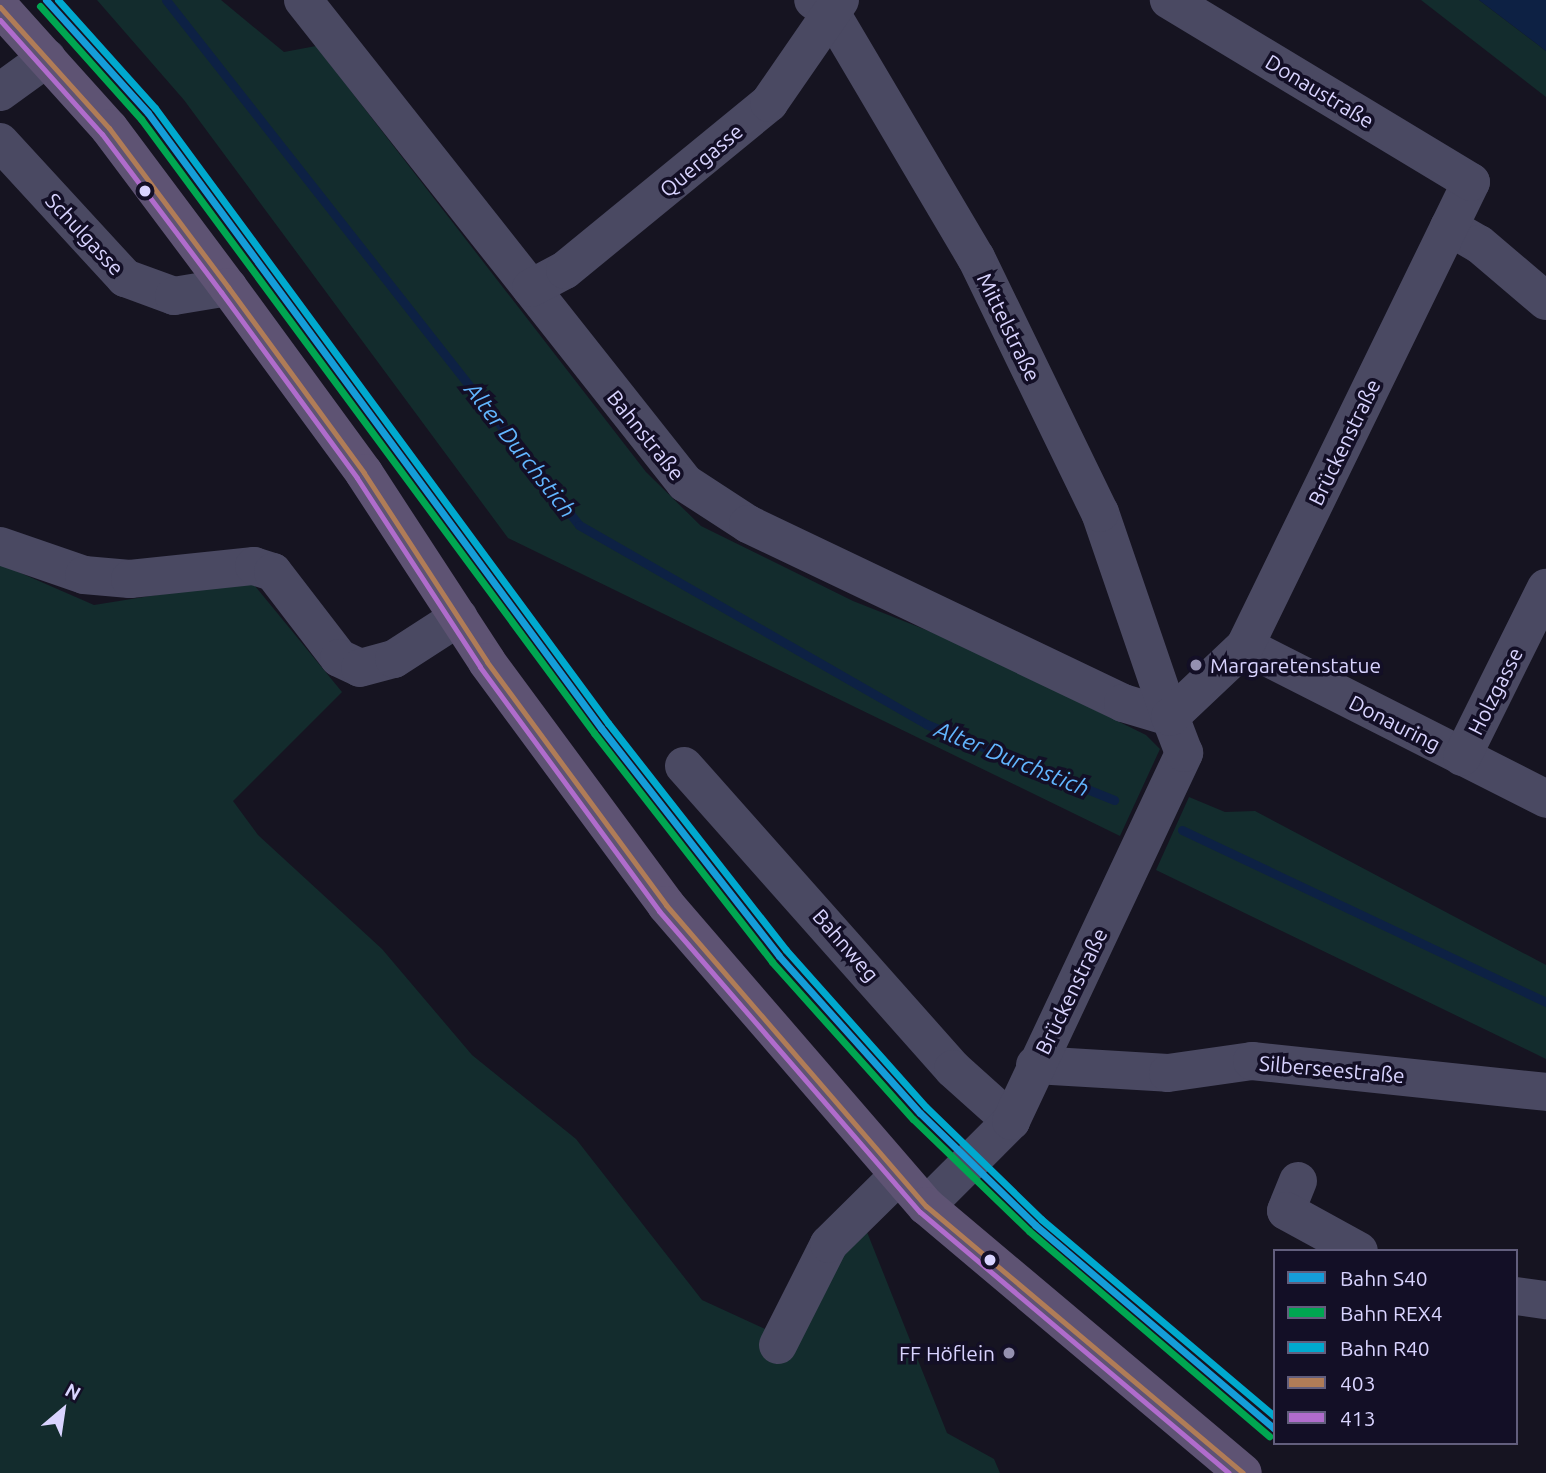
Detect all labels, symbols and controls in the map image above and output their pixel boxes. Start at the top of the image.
street label: Donaustraße [1261,49,1379,133]
street label: Quergasse [654,118,748,202]
unlabelled marker [138,184,152,198]
street label: Schulgasse [41,188,129,280]
street label: Mittelstraße [972,269,1046,385]
street label: Brückenstraße [1303,375,1385,509]
water label: Alter Durchstich [459,377,581,523]
street label: Bahnstraße [602,385,690,485]
street label: Holzgasse [1462,643,1528,739]
place label: Margaretenstatue [1210,652,1381,678]
marker: Margaretenstatue [1188,657,1204,673]
street label: Donauring [1345,689,1445,757]
water label: Alter Durchstich [931,715,1093,803]
street label: Bahnweg [808,904,884,986]
street label: Brückenstraße [1030,924,1112,1058]
street label: Silberseestraße [1258,1050,1406,1088]
legend [1273,1249,1518,1445]
unlabelled marker [983,1253,997,1267]
text: Bahn S40 [1340,1266,1428,1290]
text: Bahn REX4 [1340,1301,1443,1325]
text: Bahn R40 [1340,1336,1430,1360]
place label: FF Höflein [899,1340,995,1366]
marker: FF Höflein [1001,1345,1017,1361]
text: 403 [1340,1371,1376,1395]
north arrow [28,1375,98,1445]
text: N [62,1379,85,1405]
text: 413 [1340,1406,1376,1430]

